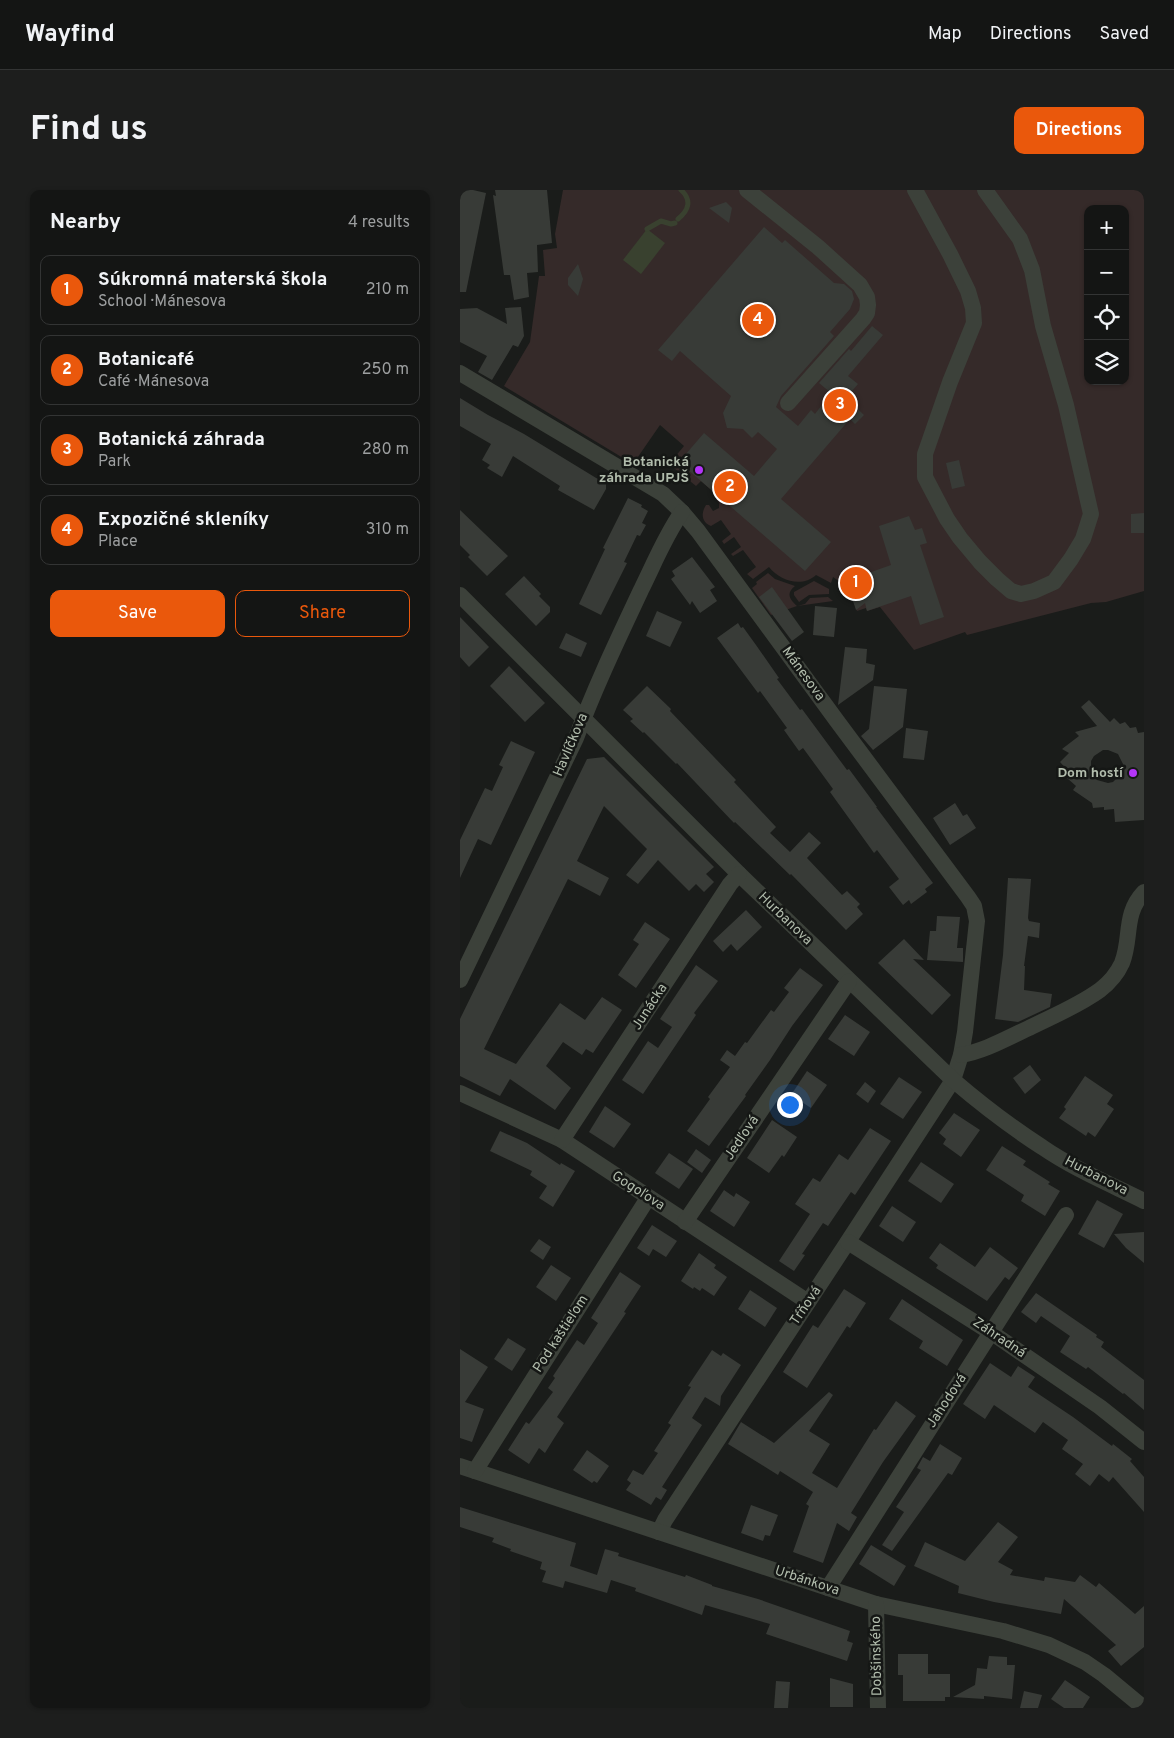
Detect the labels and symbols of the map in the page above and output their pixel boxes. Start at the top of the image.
pin: 4 [742,301,774,339]
pin: 3 [824,386,856,424]
place label: Botanická záhrada UPJŠ [599,454,689,487]
marker: Botanická záhrada UPJŠ [693,464,705,476]
pin: 2 [714,468,746,506]
pin: 1 [840,564,872,602]
street label: Mánesova [778,644,828,704]
street label: Havlíčkova [550,711,592,779]
place label: Dom hostí [1057,765,1124,782]
marker: Dom hostí [1127,767,1139,779]
street label: Hurbanova [754,889,816,949]
street label: Junácka [629,980,671,1034]
your location [777,1092,803,1118]
street label: Jedľová [721,1112,763,1164]
street label: Hurbanova [1061,1153,1131,1199]
street label: Gogoľova [608,1168,668,1214]
street label: Tŕňová [787,1283,825,1329]
street label: Pod kaštieľom [530,1292,592,1376]
street label: Záhradná [969,1314,1029,1362]
street label: Jahodová [923,1371,971,1431]
street label: Urbánkova [772,1563,842,1599]
street label: Dobšinského [868,1616,886,1696]

